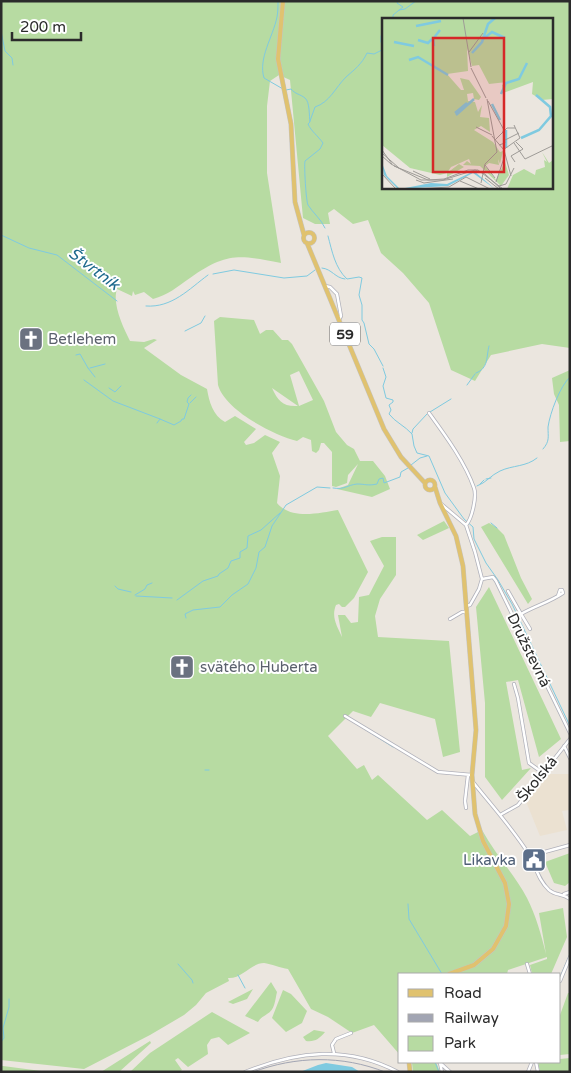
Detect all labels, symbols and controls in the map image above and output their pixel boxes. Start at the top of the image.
scale bar [12,10,81,42]
text: 200 m [20,18,66,36]
inset map [382,18,554,189]
water label: Štvrtník [65,243,124,295]
road number: 59 [330,322,360,346]
church icon: Betlehem [18,326,44,352]
place label: Betlehem [48,330,116,348]
street label: Družstevná [503,610,555,690]
church icon: svätého Huberta [169,654,195,680]
place label: svätého Huberta [200,658,318,676]
street label: Školská [513,752,561,806]
public building icon: Likavka [521,847,547,873]
place label: Likavka [463,851,516,869]
legend [398,973,561,1063]
text: Road [444,984,482,1002]
text: Railway [444,1009,499,1027]
text: Park [444,1034,476,1052]

